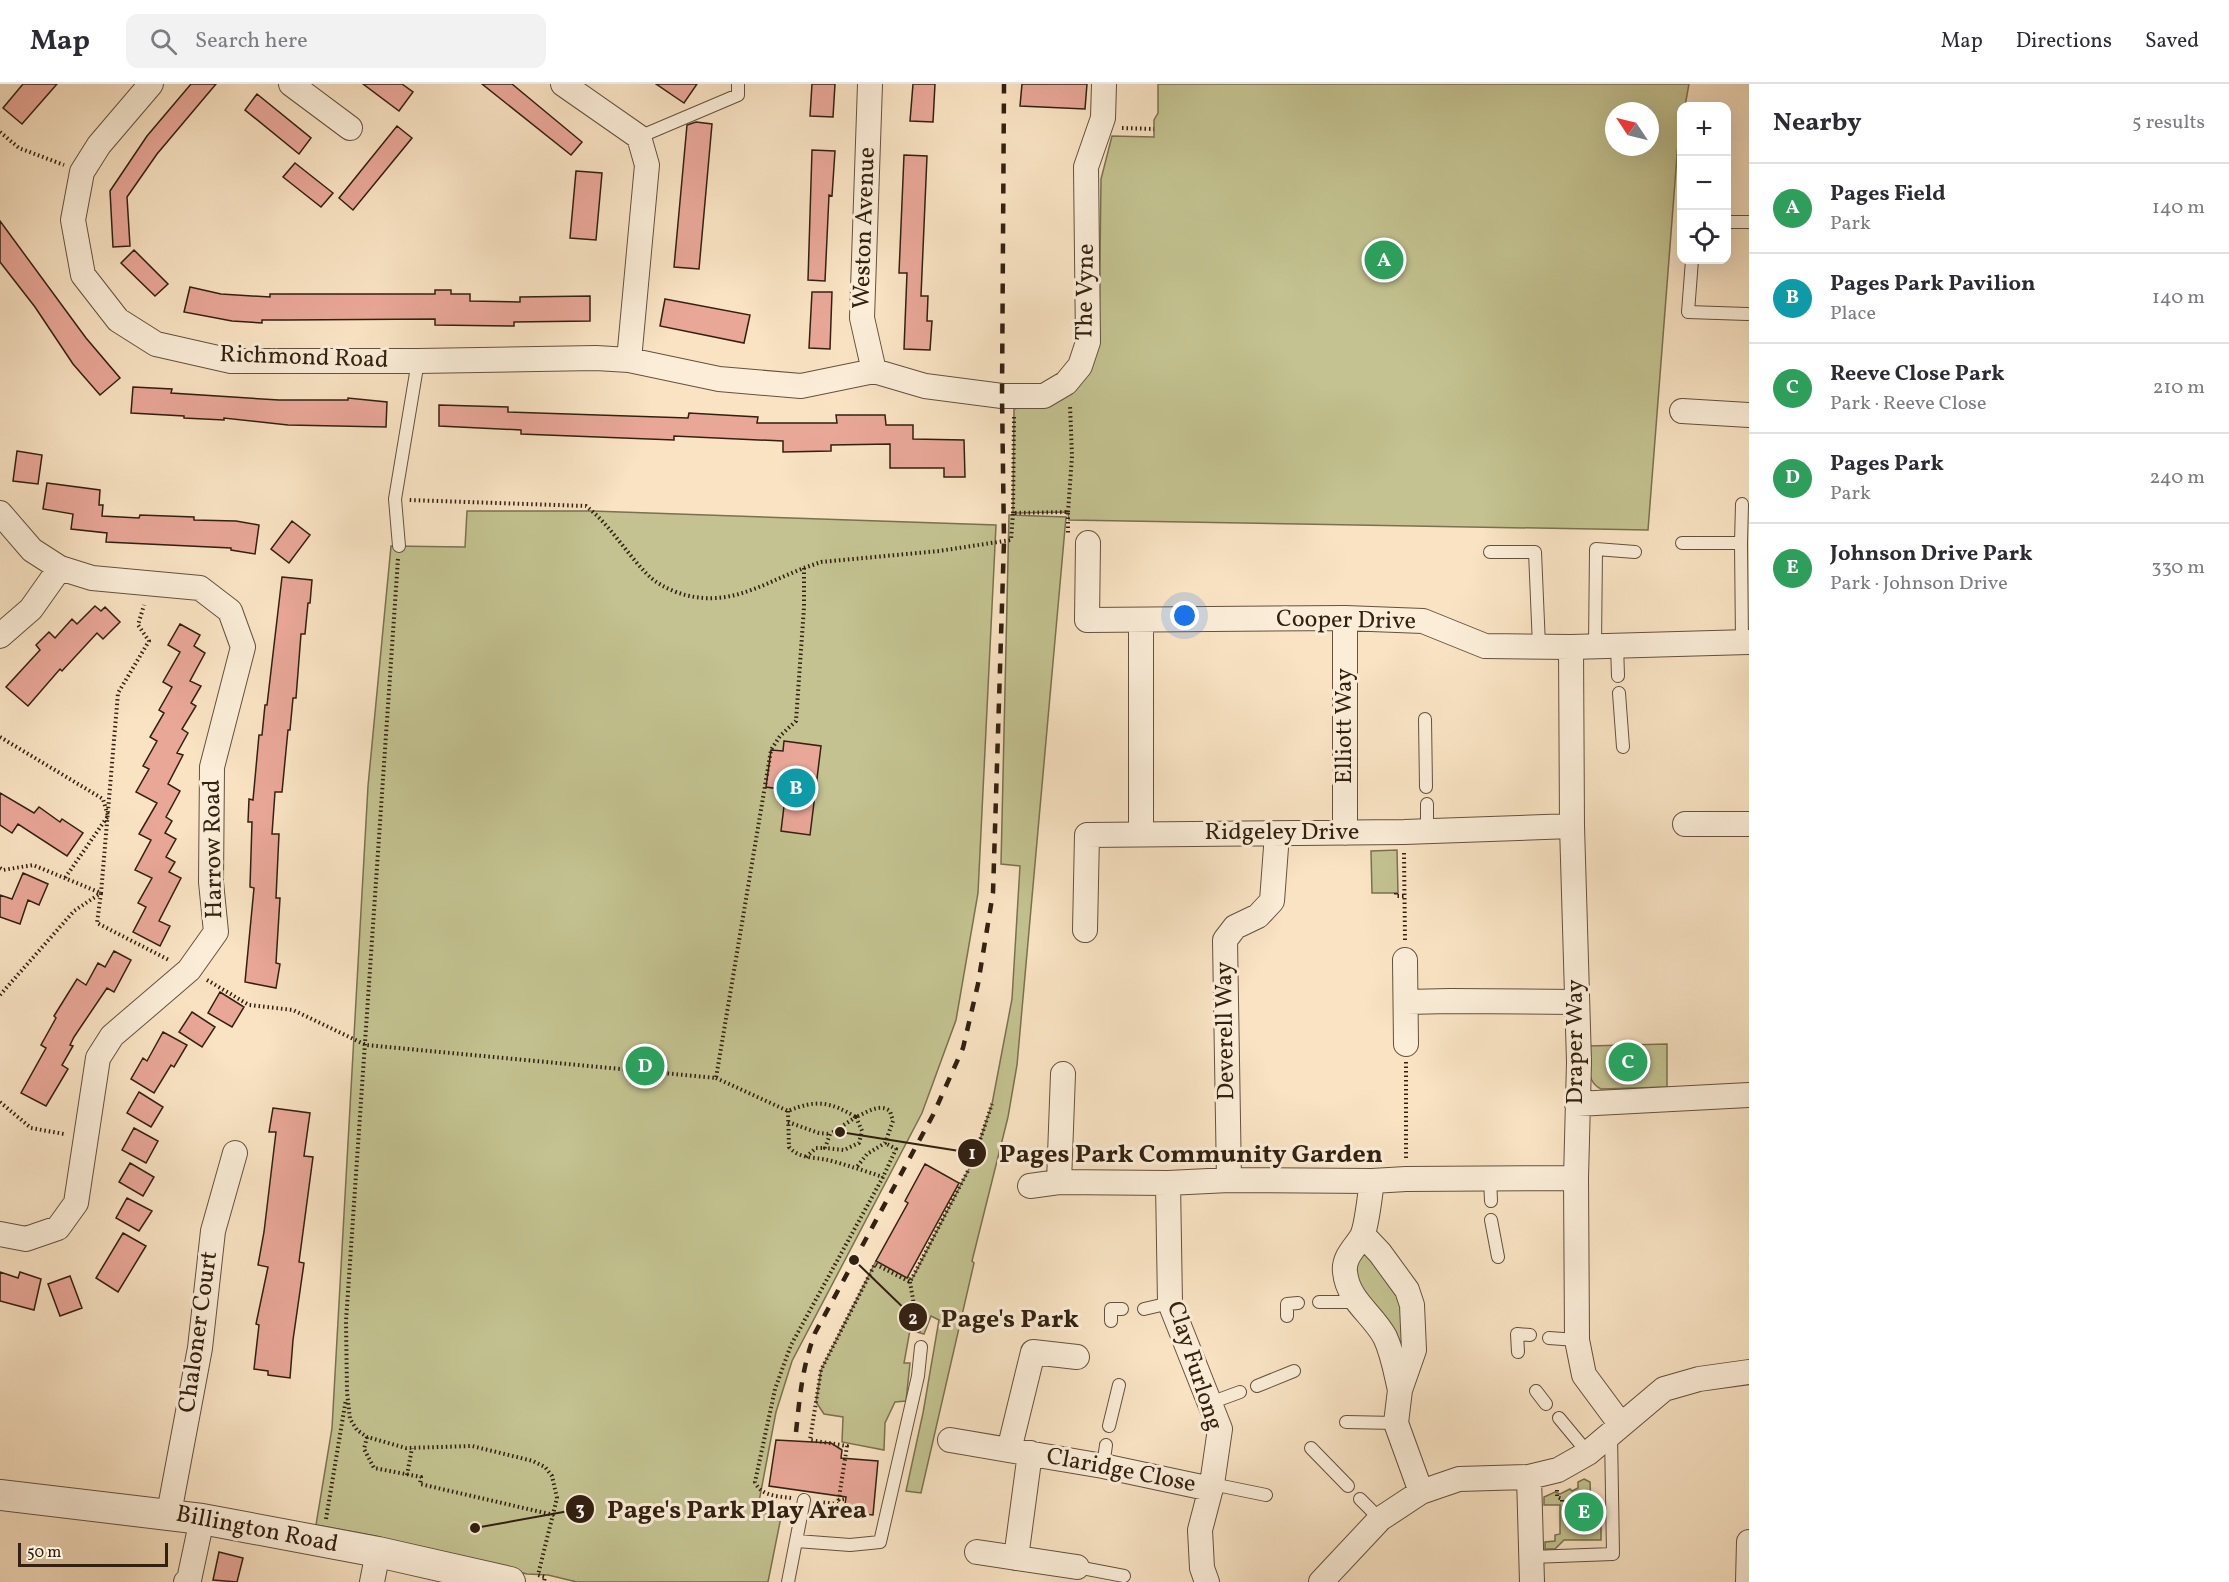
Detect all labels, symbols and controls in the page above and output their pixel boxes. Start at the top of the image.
search box [126,14,546,68]
text: Map [30,22,90,61]
icon: search [147,25,180,58]
text: Search here [195,26,308,57]
text: Map [1941,27,1983,56]
text: Directions [2016,27,2112,56]
text: Saved [2145,27,2199,56]
north arrow [1605,102,1659,156]
map controls [1677,102,1731,264]
button: + [1677,102,1731,156]
text: Nearby [1773,105,1862,141]
text: 5 results [2132,109,2205,137]
street label: Weston Avenue [845,146,885,310]
button: − [1677,156,1731,210]
text: Pages Field [1830,179,1946,210]
text: A [1785,194,1800,222]
text: 140 m [2152,194,2205,222]
button: locate [1677,210,1731,264]
text: Park [1830,210,1871,238]
pin: A [1364,238,1404,282]
street label: The Vyne [1068,243,1104,341]
text: Pages Park Pavilion [1830,269,2036,300]
text: B [1786,284,1799,312]
text: 140 m [2152,284,2205,312]
text: Place [1830,300,1876,328]
street label: Richmond Road [219,338,389,378]
text: Reeve Close Park [1830,359,2005,390]
text: C [1786,374,1799,402]
text: 210 m [2153,374,2205,402]
text: Park · Reeve Close [1830,390,1986,418]
text: Pages Park [1830,449,1944,480]
text: D [1785,464,1800,492]
text: 240 m [2150,464,2205,492]
text: Park [1830,480,1871,508]
text: Johnson Drive Park [1830,539,2033,570]
text: E [1786,554,1799,582]
text: 330 m [2151,554,2205,582]
text: Park · Johnson Drive [1830,570,2008,598]
your location [1170,601,1199,630]
street label: Cooper Drive [1276,603,1416,639]
street label: Elliott Way [1328,668,1362,784]
pin: B [776,766,816,810]
street label: Harrow Road [196,779,232,919]
street label: Ridgeley Drive [1205,816,1359,850]
street label: Deverell Way [1208,961,1244,1101]
street label: Draper Way [1559,979,1593,1105]
pin: C [1608,1040,1648,1084]
pin: D [626,1044,664,1088]
callout: Pages Park Community Garden [957,1131,1395,1175]
text: Pages Park Community Garden [999,1137,1383,1173]
text: 1 [968,1142,976,1167]
street label: Chaloner Court [171,1249,227,1415]
callout: Page's Park [898,1295,1091,1339]
street label: Clay Furlong [1157,1297,1231,1435]
text: Page's Park [941,1302,1079,1338]
text: 2 [908,1307,918,1332]
street label: Claridge Close [1043,1440,1199,1502]
callout: Page's Park Play Area [565,1487,879,1531]
pin: E [1564,1490,1604,1534]
text: Page's Park Play Area [607,1493,867,1529]
street label: Billington Road [173,1498,341,1562]
text: 3 [575,1498,585,1523]
scale bar [18,1540,168,1568]
text: 50 m [27,1542,61,1564]

